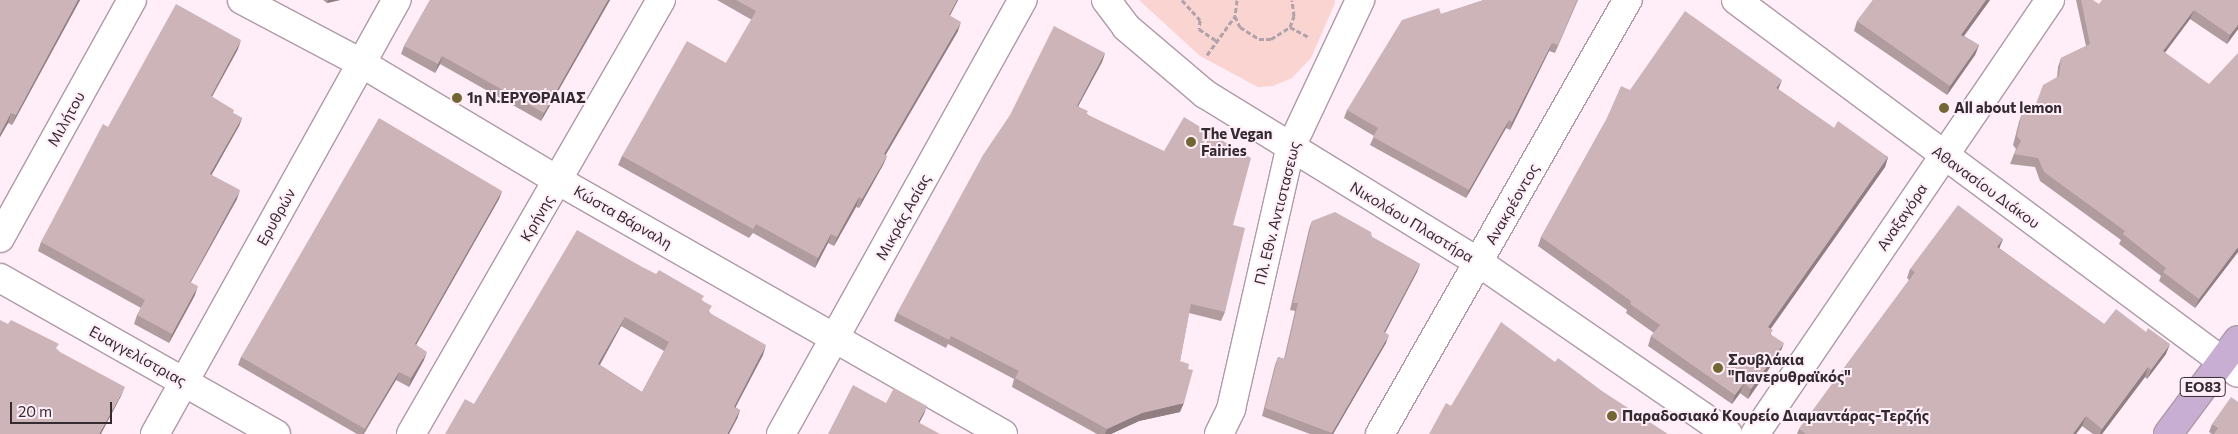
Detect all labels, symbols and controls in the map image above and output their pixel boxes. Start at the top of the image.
street label: Μιλήτου [44,88,88,150]
place label: 1η Ν.ΕΡΥΘΡΑΙΑΣ [467,89,586,107]
marker: 1η Ν.ΕΡΥΘΡΑΙΑΣ [451,92,463,104]
place label: All about lemon [1954,99,2062,117]
marker: All about lemon [1938,102,1950,114]
place label: The Vegan Fairies [1201,124,1272,159]
marker: The Vegan Fairies [1185,136,1197,148]
street label: Πλ. Εθν. Αντιστασεως [1250,139,1304,287]
street label: Αθανασίου Διάκου [1929,142,2043,232]
street label: Ανακρέοντος [1482,160,1542,248]
street label: Μικράς Ασίας [872,171,934,263]
street label: Νικολάου Πλαστήρα [1347,178,1477,266]
street label: Αναξαγόρα [1873,180,1931,254]
street label: Κώστα Βάρναλη [571,182,675,252]
street label: Ερυθρών [253,185,299,249]
street label: Κρήνης [516,191,558,245]
street label: Ευαγγελίστριας [86,322,190,390]
place label: Σουβλάκια "Πανερυθραϊκός" [1728,350,1851,385]
marker: Σουβλάκια "Πανερυθραϊκός" [1712,362,1724,374]
road number: ΕΟ83 [2179,376,2227,398]
scale bar [12,392,115,424]
text: 20 m [18,402,52,420]
place label: Παραδοσιακό Κουρείο Διαμαντάρας-Τερζής [1622,407,1929,425]
marker: Παραδοσιακό Κουρείο Διαμαντάρας-Τερζής [1606,410,1618,422]

